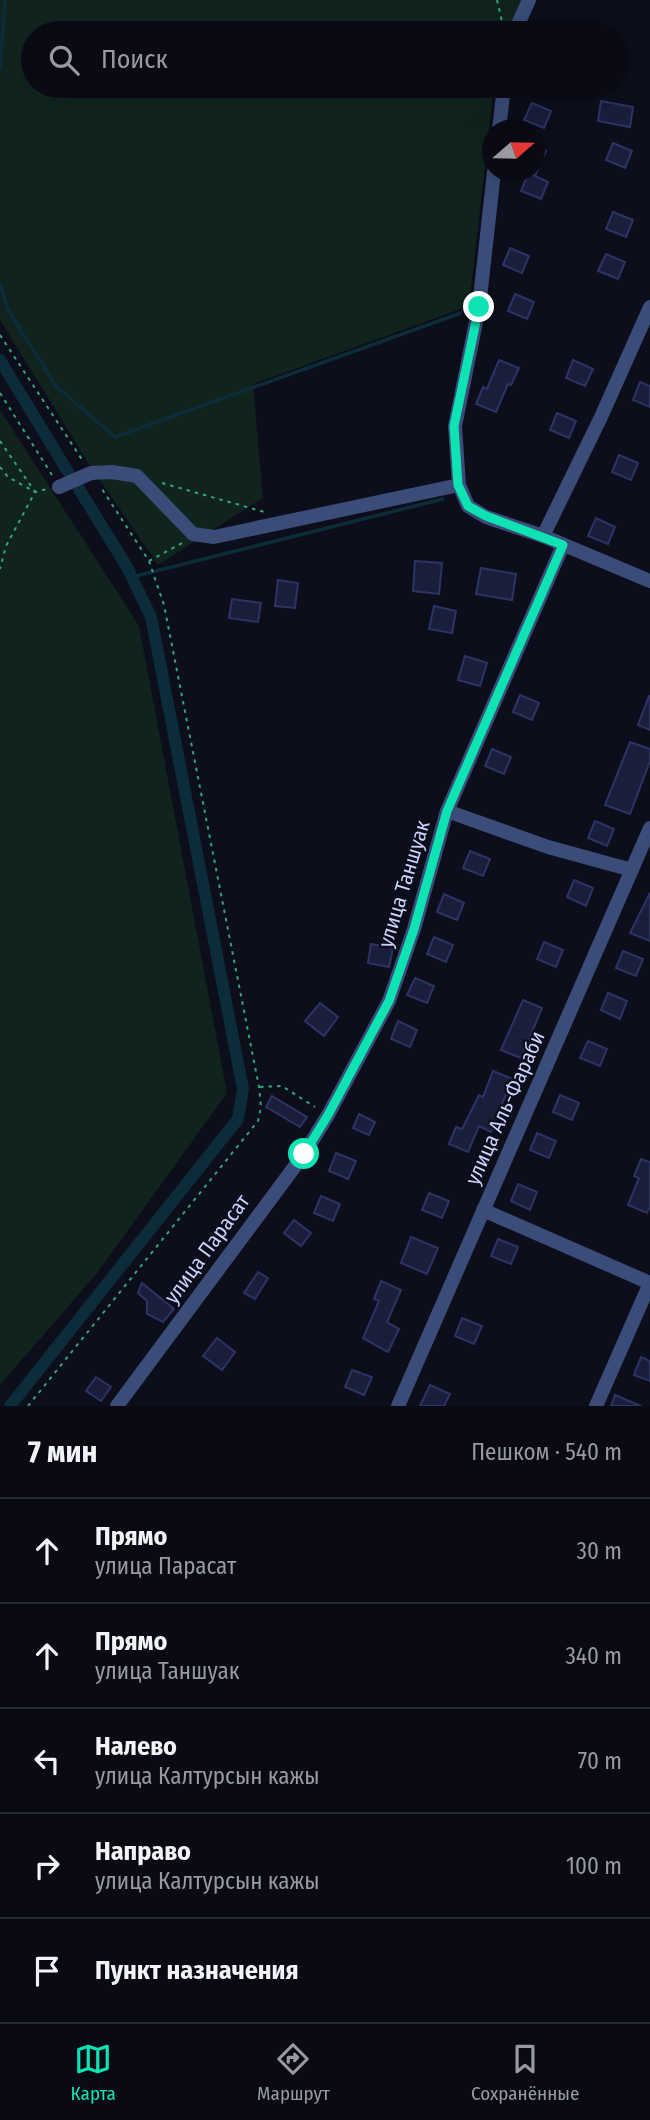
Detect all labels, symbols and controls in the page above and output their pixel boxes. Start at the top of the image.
search box [21,21,629,98]
icon: search [45,41,83,79]
text: Поиск [101,44,168,75]
north arrow [482,119,545,182]
route end [463,291,494,322]
street label: улица Таншуак [372,817,436,951]
street label: улица Аль-Фараби [459,1027,551,1189]
route start [288,1138,319,1169]
street label: улица Парасат [159,1189,256,1309]
text: 7 мин [28,1434,97,1470]
text: Пешком · 540 m [471,1438,622,1466]
text: Прямо [95,1521,167,1552]
icon: ahead [28,1532,66,1570]
text: 30 m [577,1537,622,1565]
text: улица Парасат [95,1552,236,1580]
text: Прямо [95,1626,167,1657]
icon: ahead [28,1637,66,1675]
text: 340 m [566,1642,622,1670]
text: улица Таншуак [95,1657,240,1685]
text: Налево [95,1731,177,1762]
icon: left [28,1742,66,1780]
text: 70 m [578,1747,622,1775]
text: улица Калтурсын кажы [95,1762,320,1790]
text: Направо [95,1836,191,1867]
icon: right [28,1847,66,1885]
text: 100 m [566,1852,622,1880]
text: улица Калтурсын кажы [95,1867,320,1895]
icon: arrive [28,1952,66,1990]
text: Пункт назначения [95,1955,299,1986]
tab: Карта [71,2040,116,2105]
tab: Маршрут [257,2040,330,2105]
tab: Сохранённые [471,2040,579,2105]

